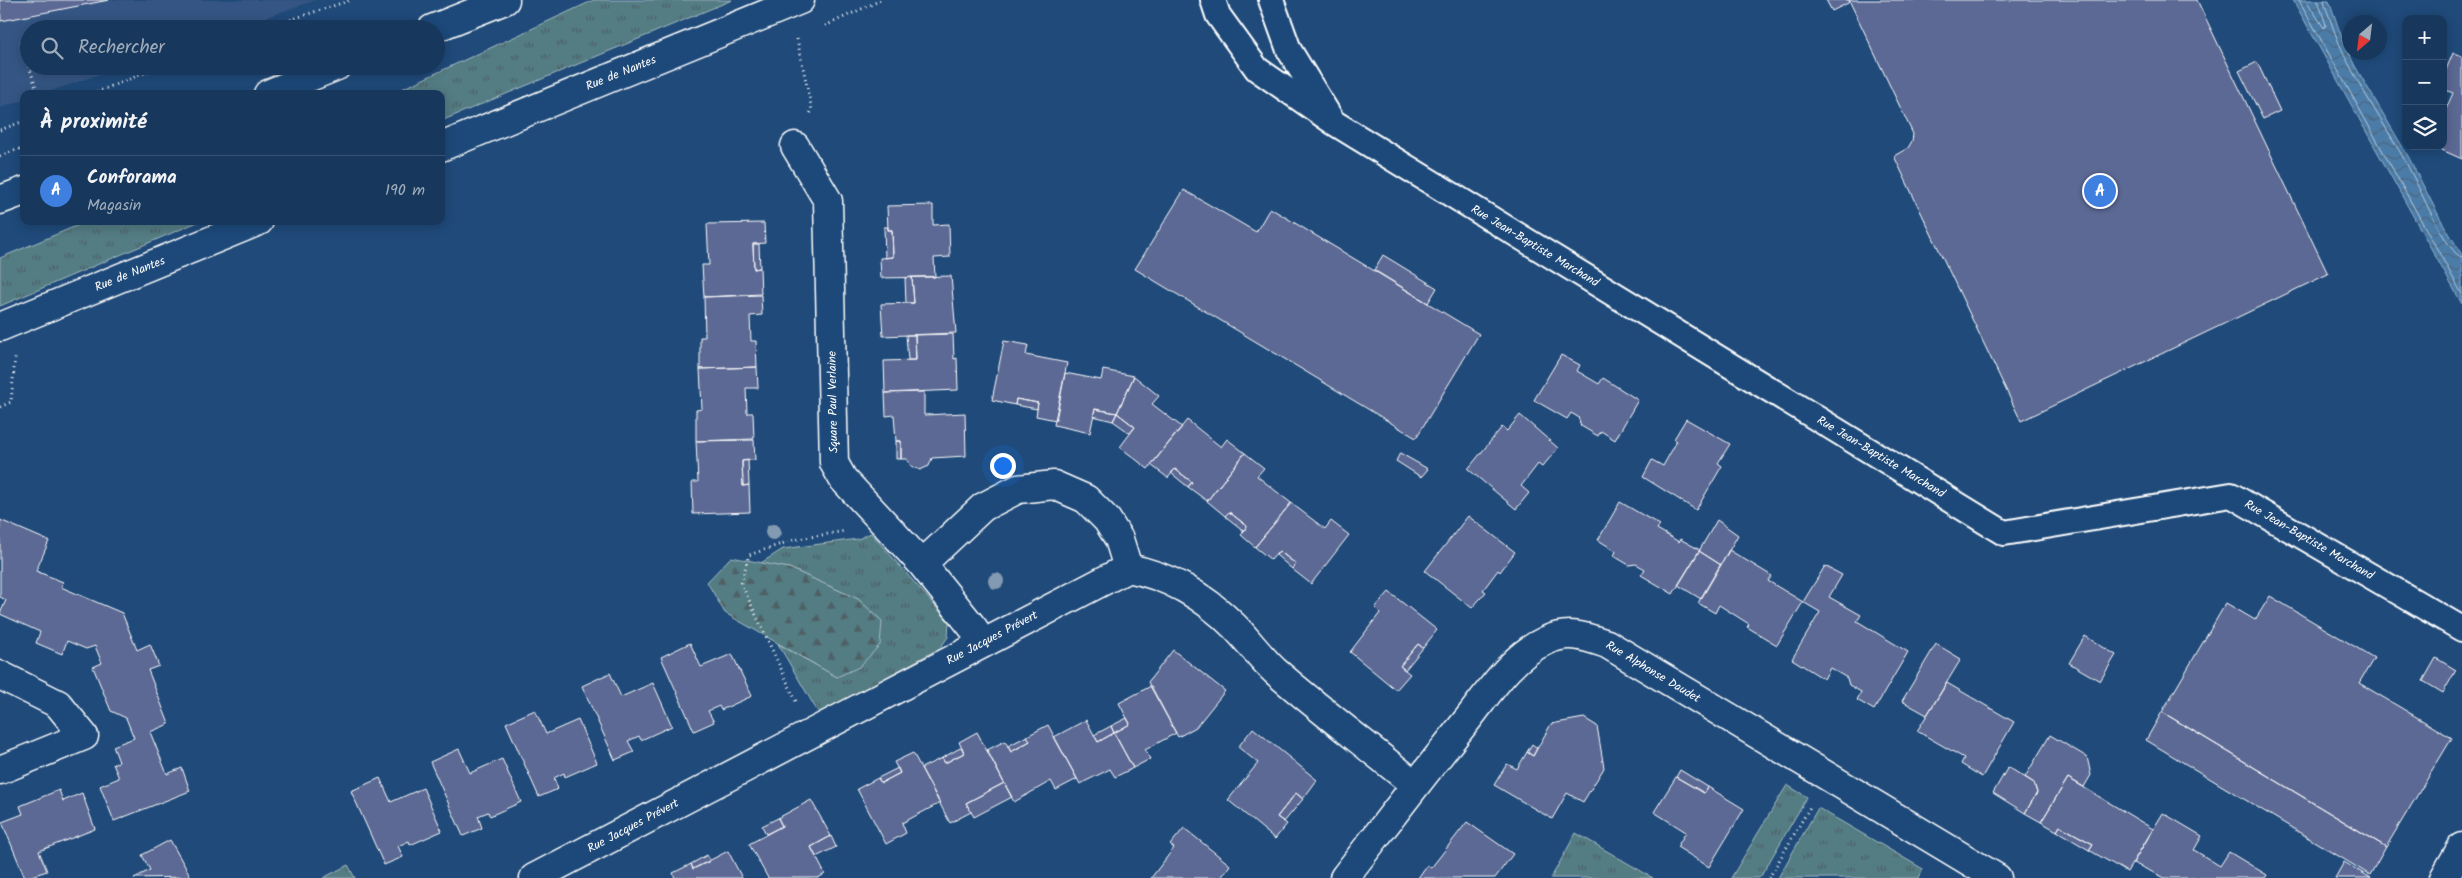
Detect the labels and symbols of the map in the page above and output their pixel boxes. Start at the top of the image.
north arrow [2342,15,2387,60]
street label: Rue de Nantes [583,50,659,96]
pin: A [2084,172,2116,210]
street label: Rue Jean-Baptiste Marchand [1467,200,1604,292]
street label: Rue de Nantes [92,251,168,297]
street label: Square Paul Verlaine [823,350,843,453]
street label: Rue Jean-Baptiste Marchand [1813,411,1950,503]
your location [990,453,1016,479]
street label: Rue Jean-Baptiste Marchand [2241,495,2378,585]
street label: Rue Jacques Prévert [943,606,1041,670]
street label: Rue Alphonse Daudet [1602,636,1704,708]
street label: Rue Jacques Prévert [584,794,682,858]

